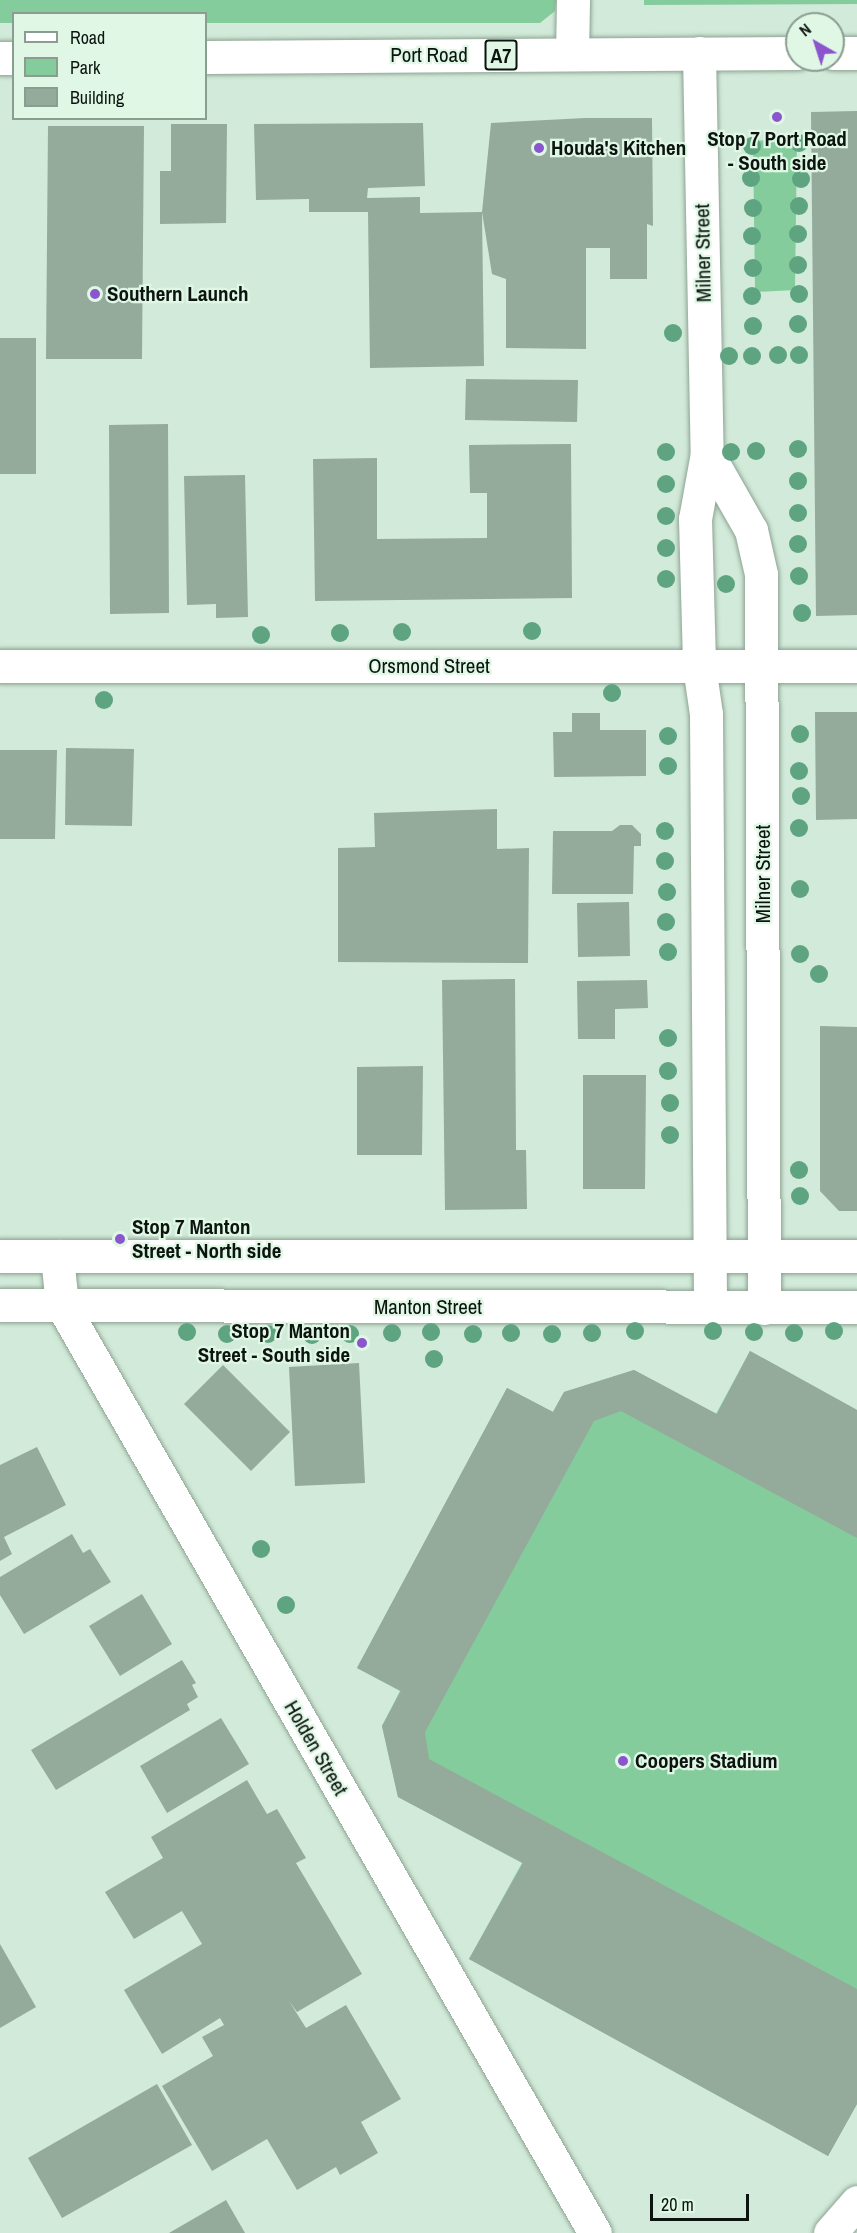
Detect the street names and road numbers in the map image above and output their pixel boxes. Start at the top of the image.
road number: A7 [484,38,518,72]
street label: Port Road [390,42,468,68]
street label: Milner Street [690,204,716,302]
street label: Orsmond Street [368,653,490,679]
street label: Milner Street [750,825,776,923]
street label: Manton Street [374,1294,482,1320]
street label: Holden Street [279,1696,353,1800]

